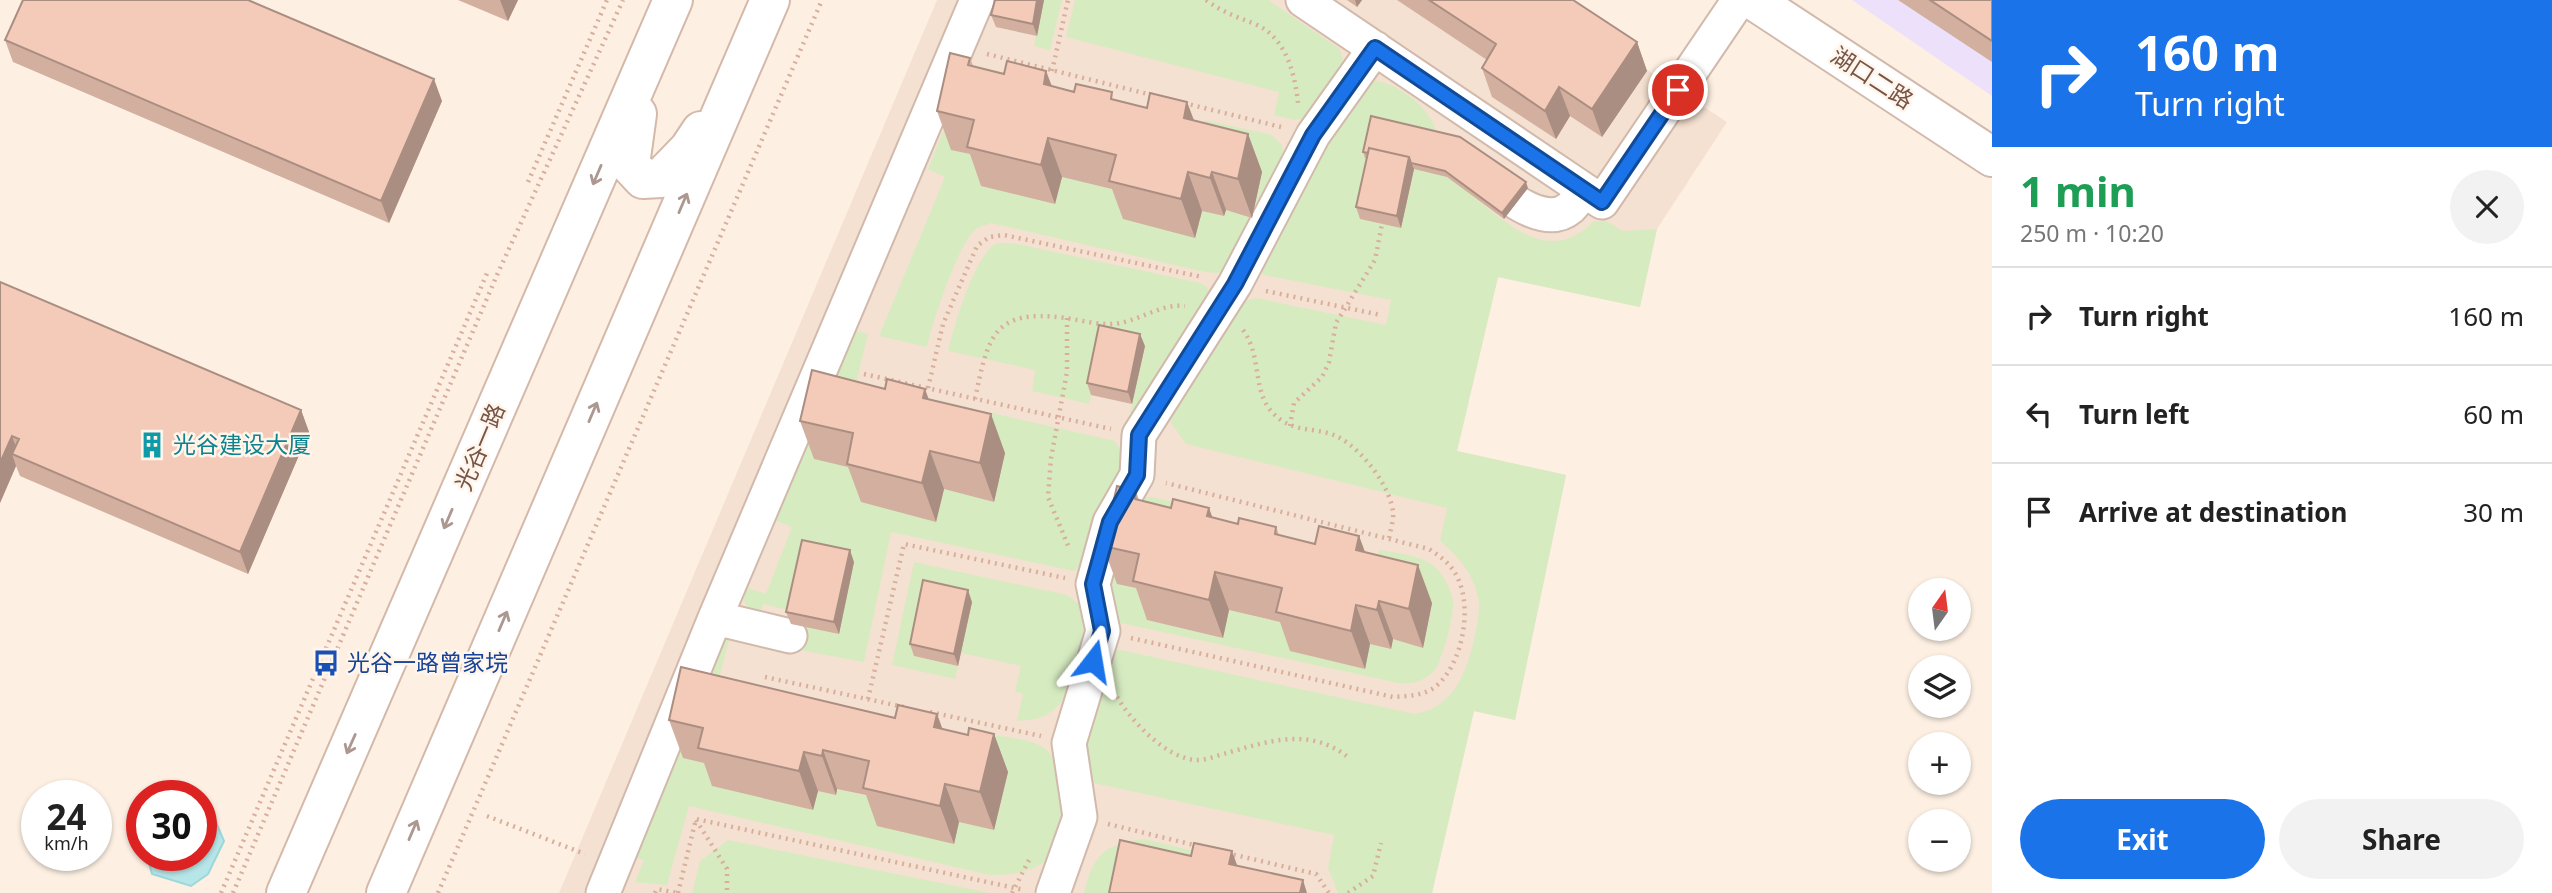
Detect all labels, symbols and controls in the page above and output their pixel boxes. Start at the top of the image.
text: 160 m [2135,19,2280,85]
icon: right [2020,28,2111,119]
street label: 湖口二路 [1825,39,1920,116]
pin [1648,60,1708,120]
icon: arrive [1659,71,1697,109]
text: Turn right [2135,82,2285,125]
text: 1 min [2020,162,2136,219]
one-way arrow [590,164,603,185]
button: close [2450,170,2524,244]
one-way arrow [677,193,690,214]
text: 250 m · 10:20 [2020,217,2164,249]
icon: right [2020,297,2058,335]
text: Turn right [2079,298,2209,334]
text: 160 m [2448,298,2524,334]
icon: left [2020,395,2058,433]
text: Turn left [2079,396,2190,432]
text: 60 m [2463,396,2524,432]
street label: 光谷一路 [446,398,512,495]
one-way arrow [587,402,600,423]
place label: 光谷建设大厦 [173,428,311,460]
building icon: 光谷建设大厦 [137,430,167,460]
icon: arrive [2020,493,2058,531]
text: Arrive at destination [2079,494,2348,530]
text: 30 m [2463,494,2524,530]
one-way arrow [441,508,454,529]
north arrow [1908,578,1970,640]
map controls [1908,578,1971,872]
one-way arrow [497,611,510,633]
position arrow [1056,624,1130,698]
place label: 光谷一路曾家垸 [347,646,508,678]
bus stop icon: 光谷一路曾家垸 [311,648,341,678]
button: layers [1908,655,1971,718]
button: + [1908,732,1971,795]
one-way arrow [344,733,357,754]
speed limit sign: 30 [126,780,217,871]
text: 24 [46,793,87,840]
button: Exit [2020,799,2265,879]
button: Share [2279,799,2524,879]
button: − [1908,809,1971,872]
one-way arrow [407,820,420,842]
text: km/h [44,831,89,855]

